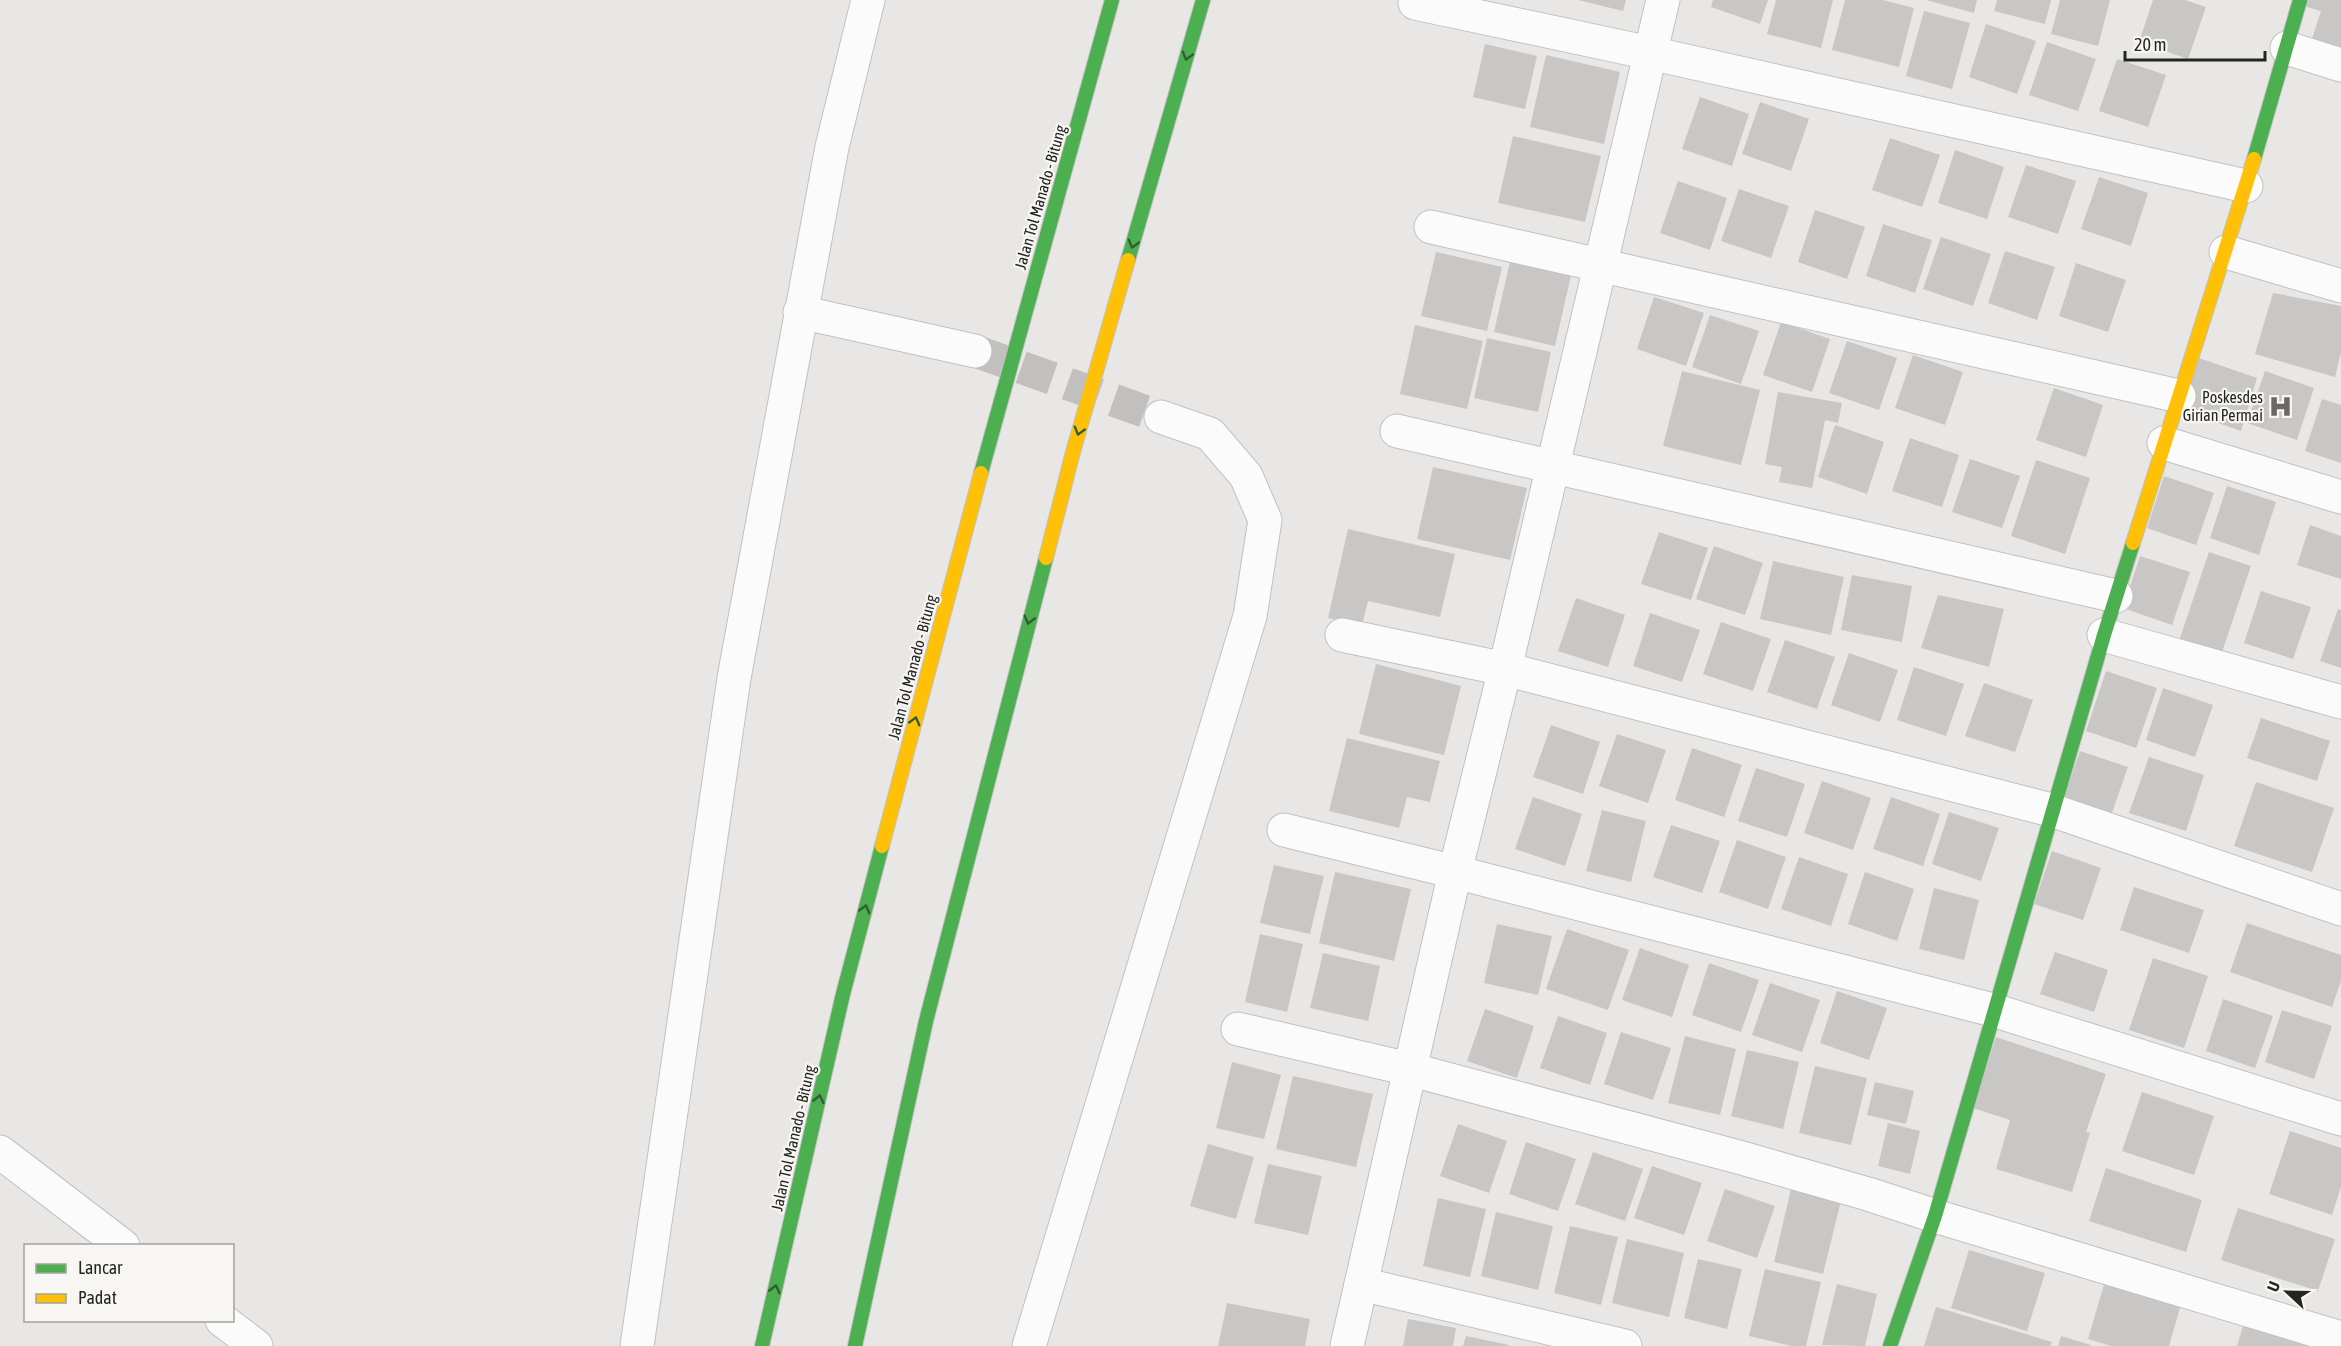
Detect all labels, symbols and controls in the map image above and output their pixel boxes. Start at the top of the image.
scale bar [2125,24,2264,62]
text: 20 m [2134,34,2166,55]
one-way arrow [1182,50,1194,61]
street label: Jalan Tol Manado - Bitung [1011,123,1070,272]
one-way arrow [1128,238,1140,248]
place label: Poskesdes Girian Permai [2183,388,2263,424]
hospital icon: Poskesdes Girian Permai [2268,393,2294,419]
one-way arrow [1074,425,1086,436]
street label: Jalan Tol Manado - Bitung [884,592,941,742]
one-way arrow [1024,614,1037,624]
one-way arrow [908,716,920,727]
one-way arrow [858,905,871,915]
street label: Jalan Tol Manado - Bitung [767,1063,820,1213]
one-way arrow [812,1094,825,1104]
legend [24,1244,234,1322]
text: Lancar [78,1257,123,1278]
north arrow [2257,1262,2317,1322]
text: U [2263,1279,2283,1294]
one-way arrow [768,1284,781,1294]
text: Padat [78,1287,117,1308]

